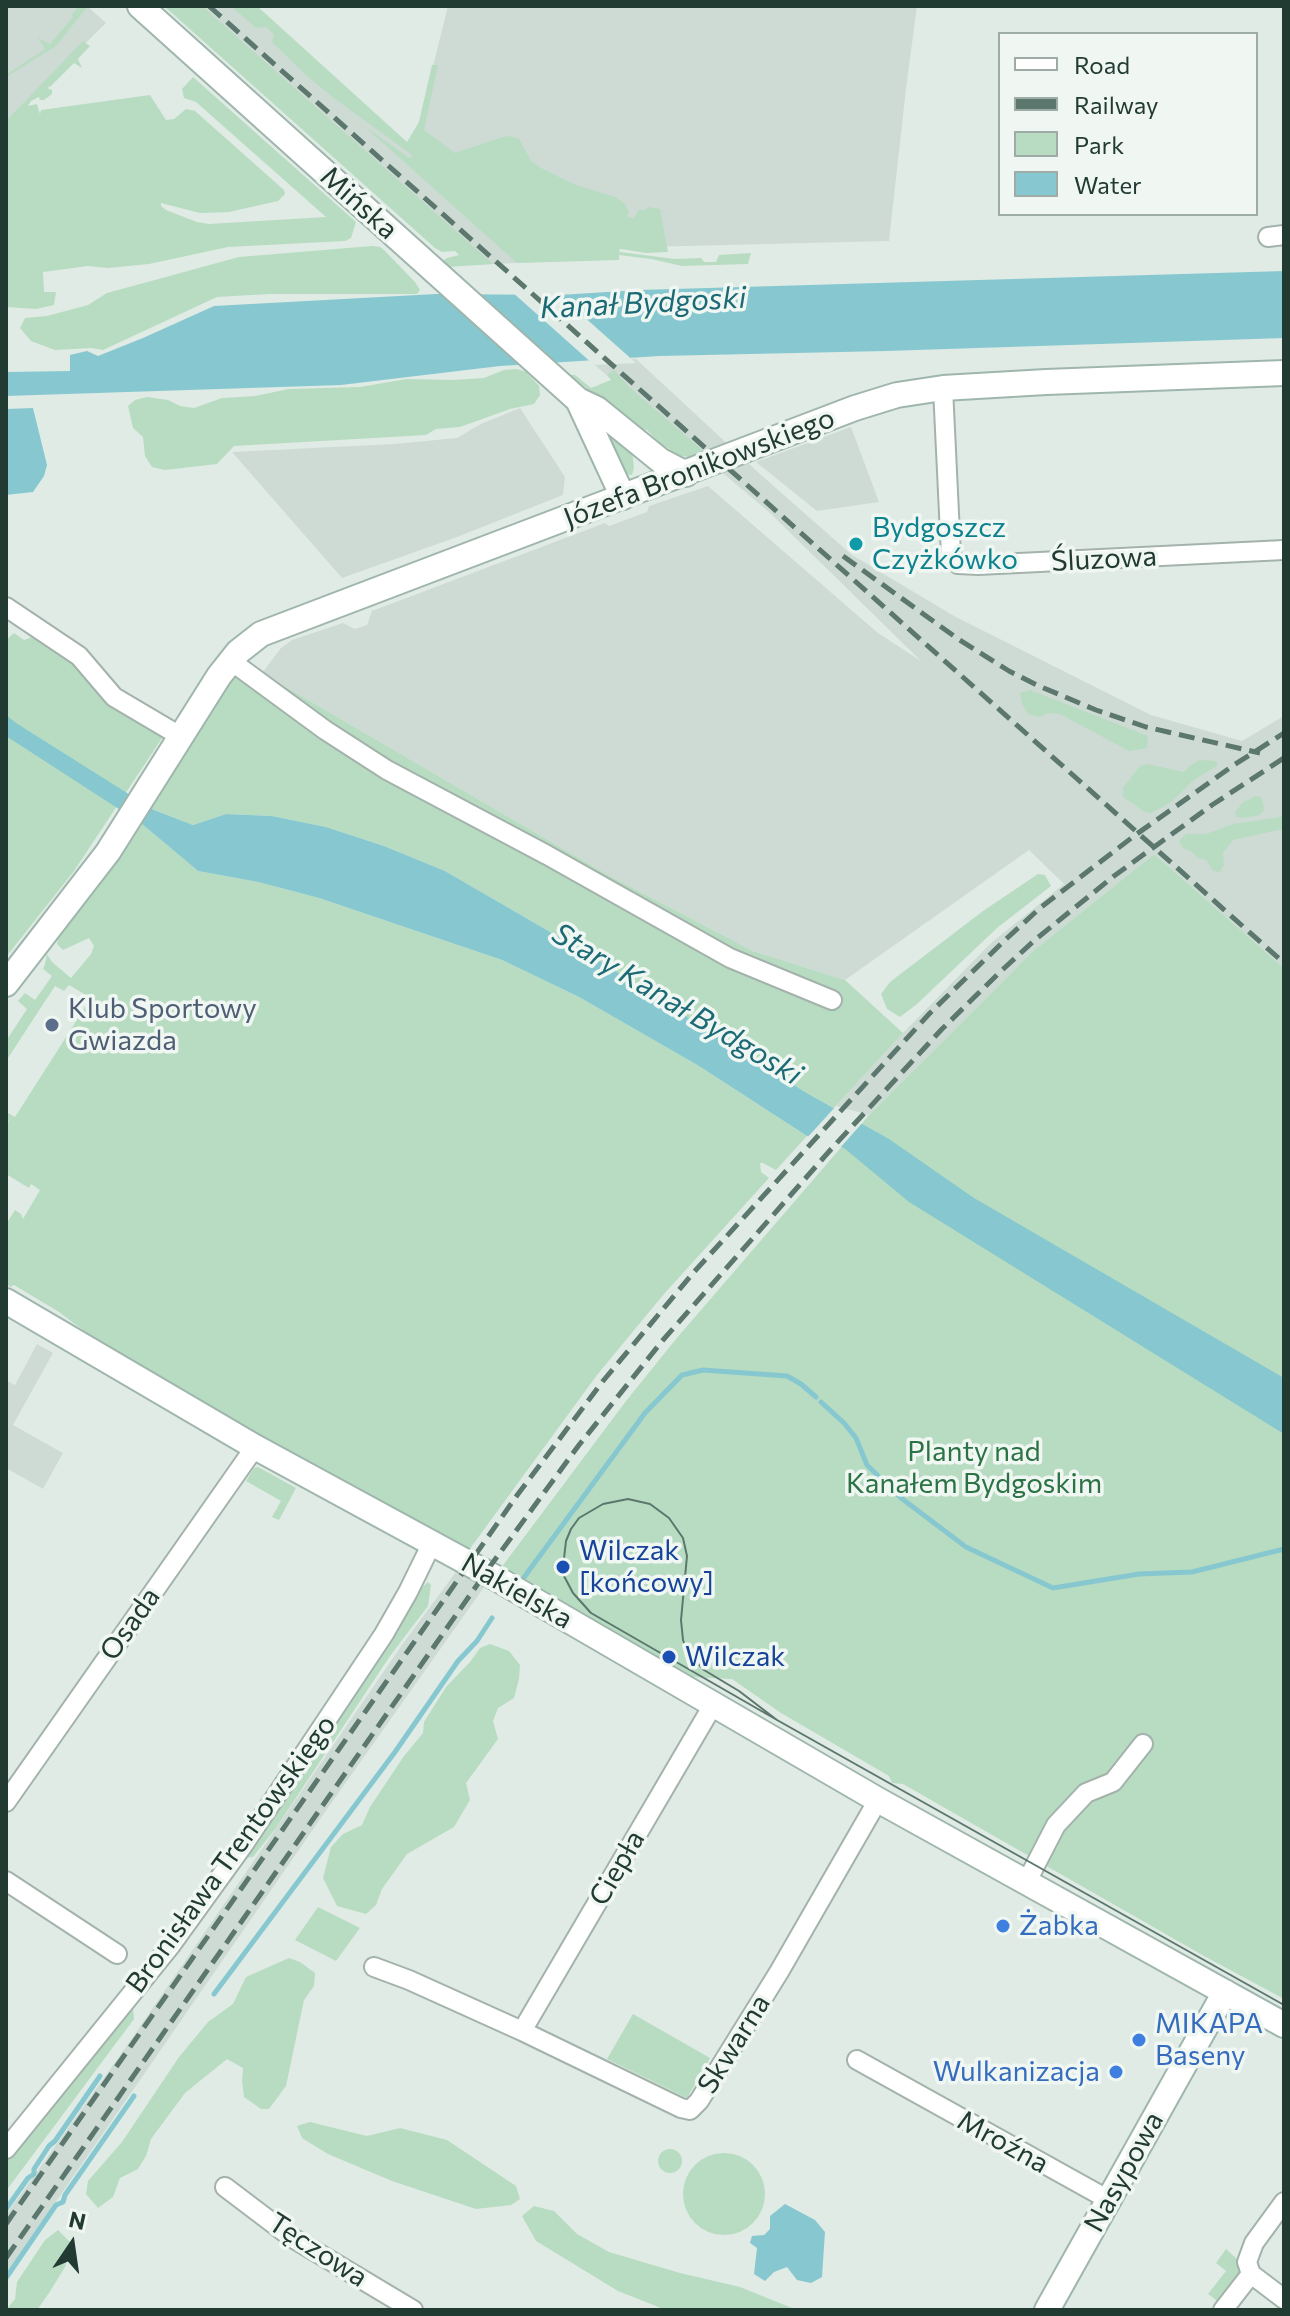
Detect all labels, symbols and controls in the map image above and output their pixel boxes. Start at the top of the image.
legend [998,32,1258,216]
text: Road [1074,50,1130,79]
text: Railway [1074,90,1159,119]
text: Park [1074,130,1124,159]
street label: Mińska [313,160,405,246]
text: Water [1074,170,1142,199]
water label: Kanał Bydgoski [539,280,747,326]
street label: Józefa Bronikowskiego [559,401,839,535]
place label: Bydgoszcz Czyżkówko [872,511,1018,577]
marker: Bydgoszcz Czyżkówko [847,535,865,553]
street label: Śluzowa [1050,539,1158,579]
water label: Stary Kanał Bydgoski [546,915,808,1093]
place label: Klub Sportowy Gwiazda [68,992,257,1058]
marker: Klub Sportowy Gwiazda [43,1016,61,1034]
park label: Planty nad Kanałem Bydgoskim [846,1435,1102,1501]
place label: Wilczak [końcowy] [579,1534,714,1600]
street label: Nakielska [456,1546,578,1636]
marker: Wilczak [końcowy] [554,1558,572,1576]
street label: Osada [93,1581,167,1667]
place label: Wilczak [685,1640,785,1674]
marker: Wilczak [660,1648,678,1666]
street label: Bronisława Trentowskiego [119,1709,343,1999]
street label: Ciepła [582,1825,652,1911]
place label: Żabka [1019,1909,1099,1943]
marker: Żabka [994,1917,1012,1935]
street label: Skwarna [691,1988,777,2100]
place label: MIKAPA Baseny [1155,2007,1263,2073]
marker: MIKAPA Baseny [1130,2031,1148,2049]
place label: Wulkanizacja [933,2055,1100,2089]
marker: Wulkanizacja [1107,2063,1125,2081]
street label: Mroźna [952,2103,1054,2181]
street label: Nasypowa [1077,2106,1171,2238]
north arrow [32,2204,112,2284]
text: N [66,2205,89,2235]
street label: Tęczowa [262,2206,374,2294]

